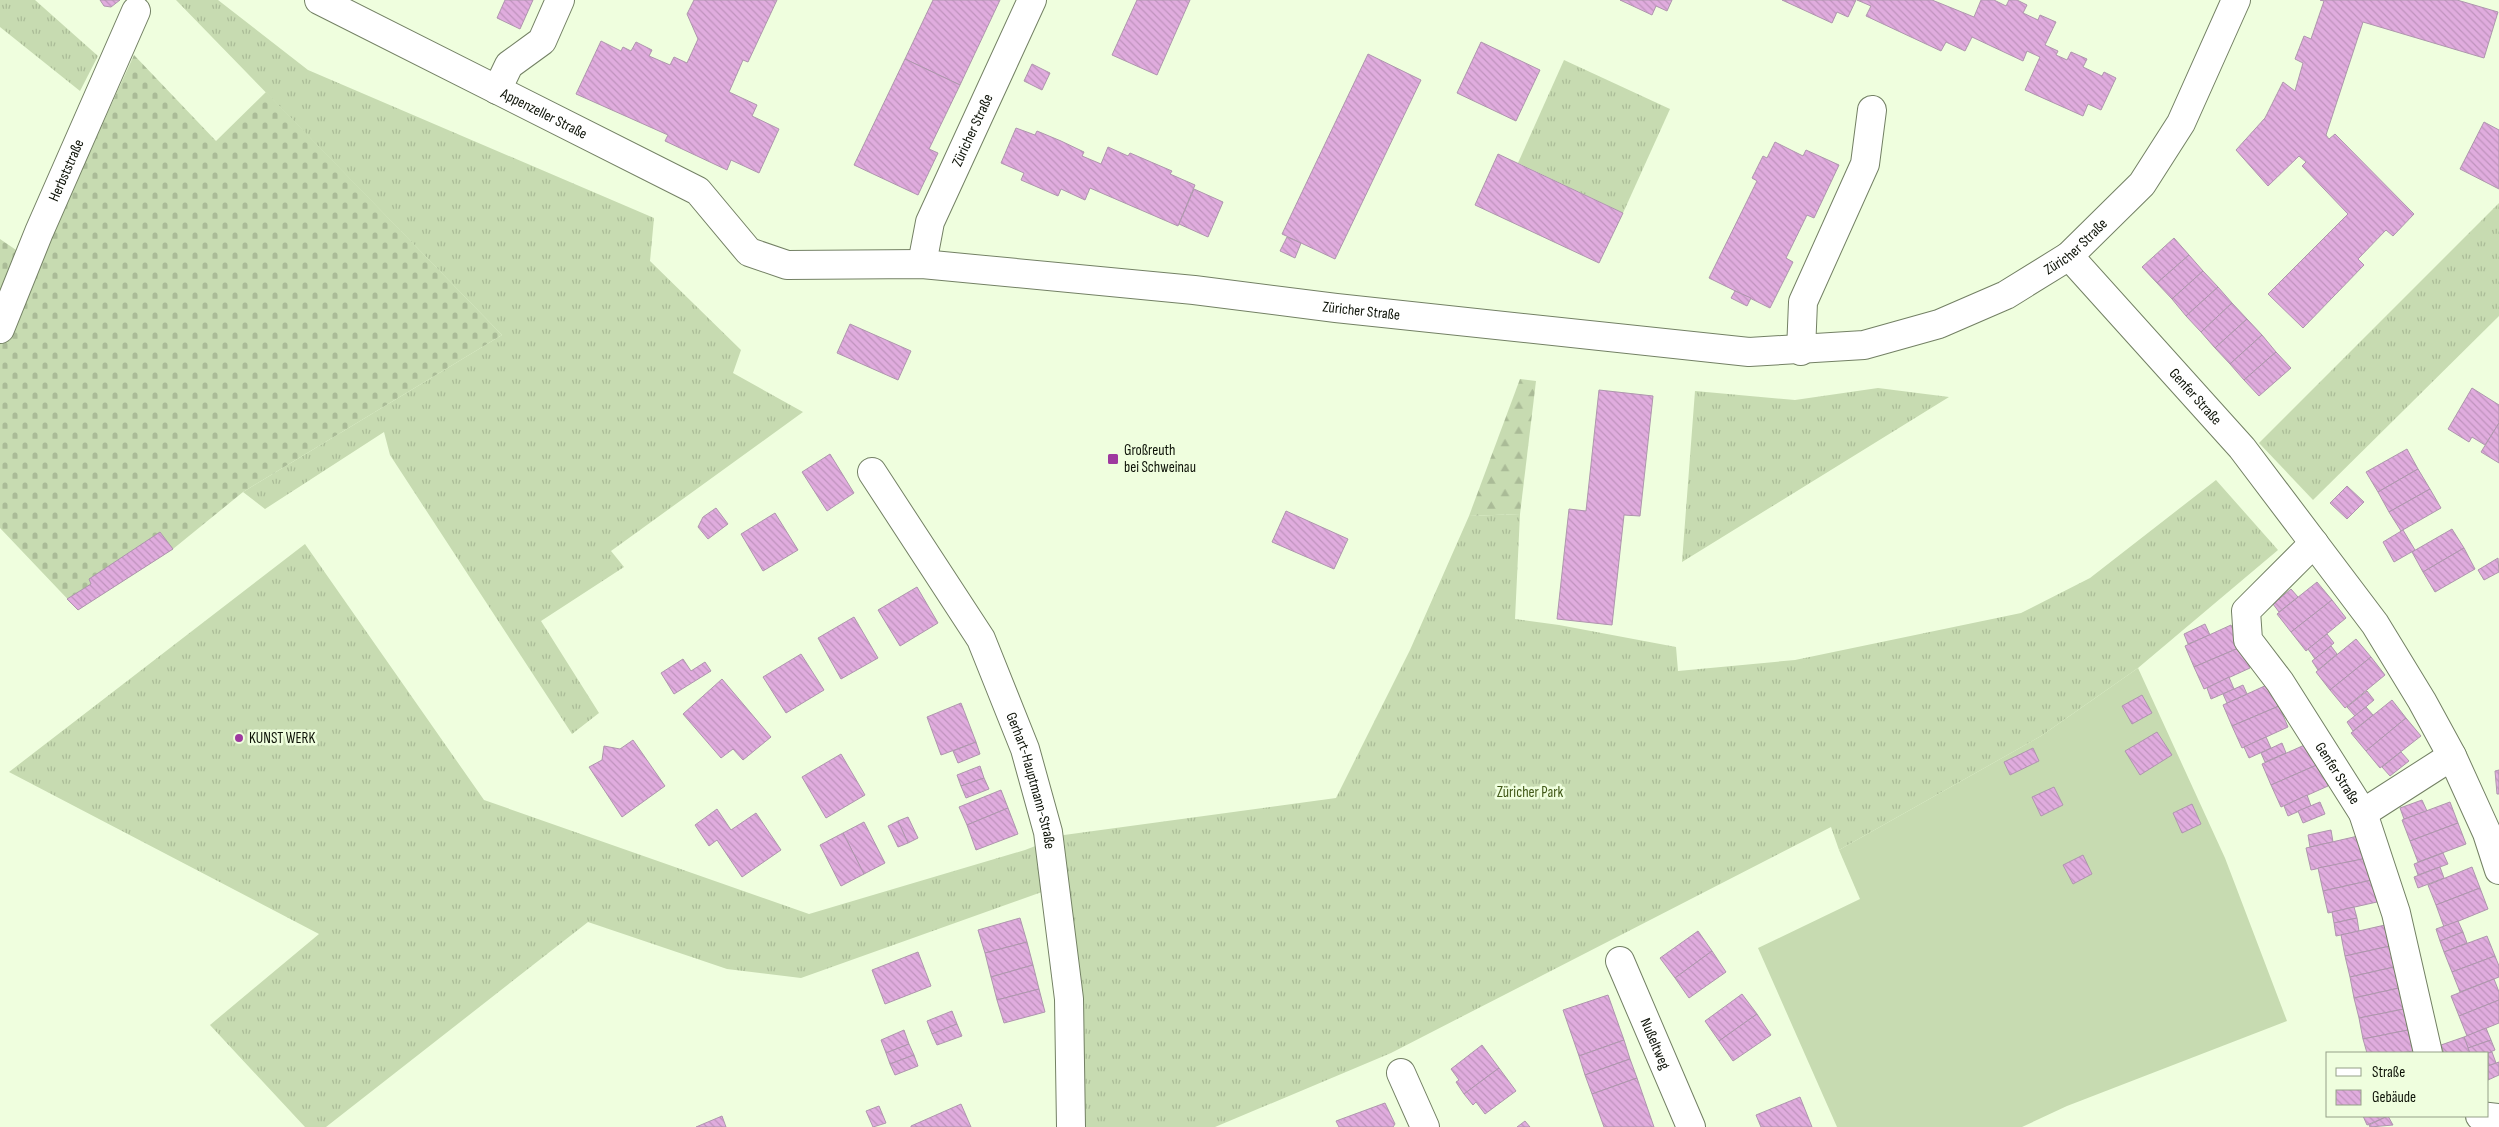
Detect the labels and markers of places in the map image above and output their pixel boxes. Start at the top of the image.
place label: Großreuth bei Schweinau [1124,441,1196,477]
marker: Großreuth bei Schweinau [1106,452,1120,466]
place label: KUNST WERK [249,729,316,748]
marker: KUNST WERK [233,732,245,744]

